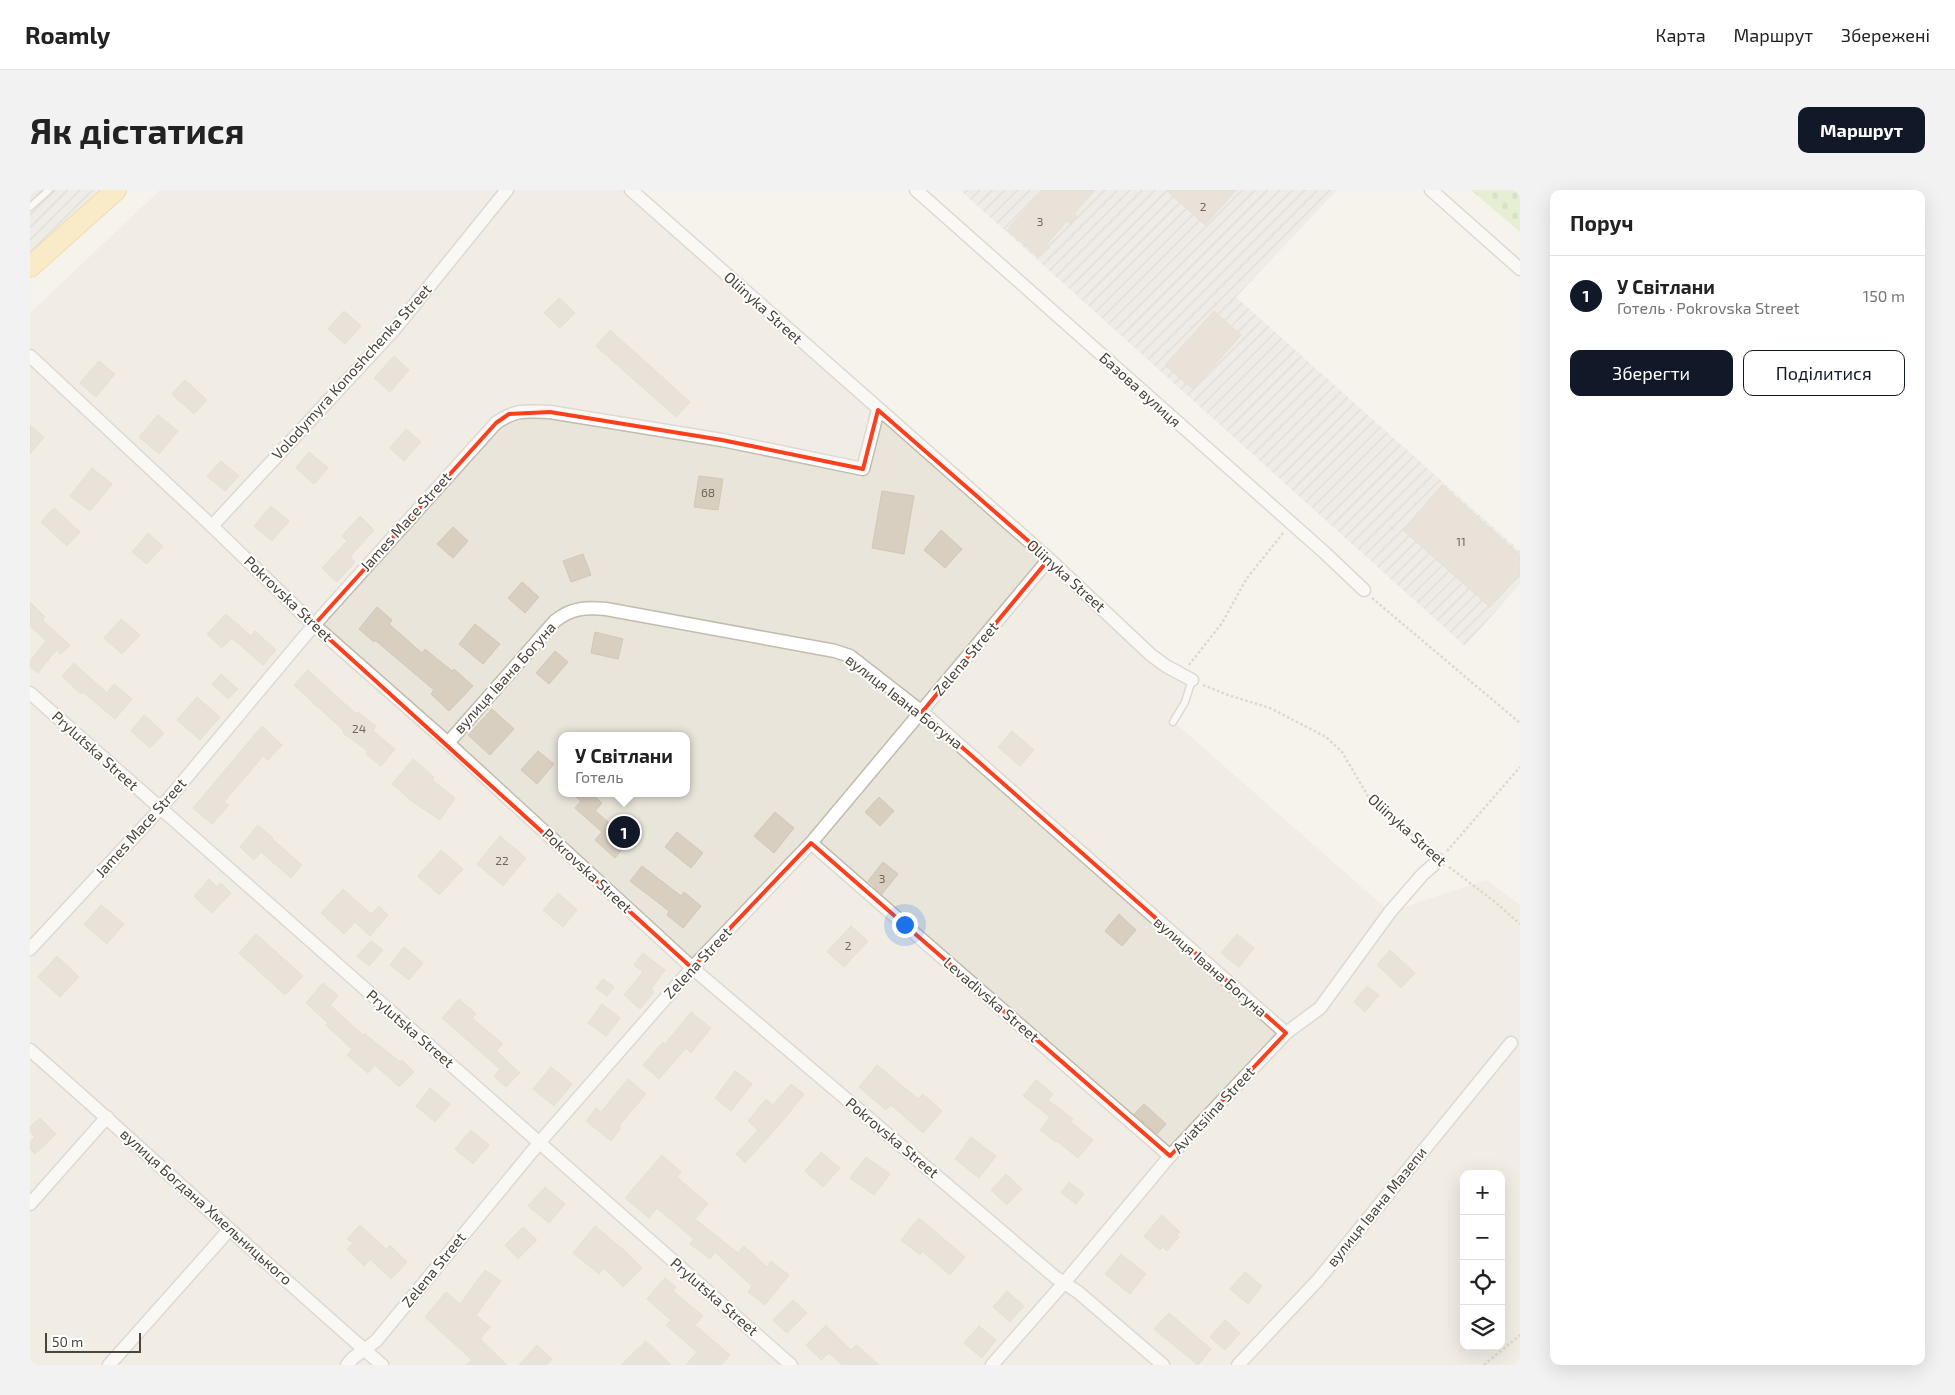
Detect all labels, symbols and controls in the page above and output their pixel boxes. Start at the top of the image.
text: Roamly [25,20,110,49]
text: Карта [1656,24,1706,46]
text: Маршрут [1734,24,1813,46]
text: Збережені [1841,24,1930,46]
button: Маршрут [1798,107,1925,153]
text: Як дістатися [30,109,244,151]
house number: 2 [1200,199,1207,213]
text: Поруч [1570,210,1633,235]
house number: 3 [1037,214,1043,228]
street label: Oliinyka Street [721,267,807,347]
text: У Світлани [1617,275,1715,298]
street label: Volodymyra Konoshchenka Street [268,280,435,463]
text: 1 [1583,286,1589,305]
text: 150 m [1863,286,1905,305]
text: Готель · Pokrovska Street [1617,298,1800,317]
street label: Базова вулиця [1096,348,1185,431]
button: Зберегти [1570,350,1733,396]
button: Поділитися [1743,350,1905,396]
street label: James Mace Street [356,468,455,575]
house number: 68 [701,485,715,499]
house number: 11 [1456,534,1466,548]
street label: Oliinyka Street [1024,535,1110,615]
street label: Pokrovska Street [241,552,337,645]
street label: Zelena Street [929,617,1002,699]
street label: вулиця Івана Богуна [450,618,560,737]
street label: вулиця Івана Богуна [842,650,967,753]
street label: Prylutska Street [49,707,143,794]
house number: 24 [352,721,366,735]
popup [558,732,690,797]
text: У Світлани [575,744,673,767]
text: Готель [575,767,624,786]
street label: James Mace Street [91,774,190,881]
street label: Oliinyka Street [1365,789,1451,869]
pin: 1 [608,813,640,851]
street label: Pokrovska Street [539,824,636,916]
house number: 22 [495,853,509,867]
house number: 3 [879,871,885,885]
your location [892,912,918,938]
street label: вулиця Івана Богуна [1150,912,1271,1021]
street label: Zelena Street [660,923,735,1002]
house number: 2 [845,938,852,952]
street label: Levadivska Street [940,953,1043,1046]
street label: Prylutska Street [363,985,458,1071]
street label: Aviatsiina Street [1169,1062,1258,1156]
street label: Pokrovska Street [843,1093,943,1181]
street label: вулиця Богдана Хмельницького [116,1124,296,1289]
street label: вулиця Івана Мазепи [1322,1143,1431,1270]
map controls [1460,1170,1505,1350]
button: + [1460,1170,1505,1215]
button: − [1460,1215,1505,1260]
street label: Zelena Street [398,1228,469,1310]
street label: Prylutska Street [667,1253,762,1339]
button: locate [1460,1260,1505,1305]
button: layers [1460,1305,1505,1350]
scale bar [45,1330,141,1353]
text: 50 m [52,1333,83,1350]

